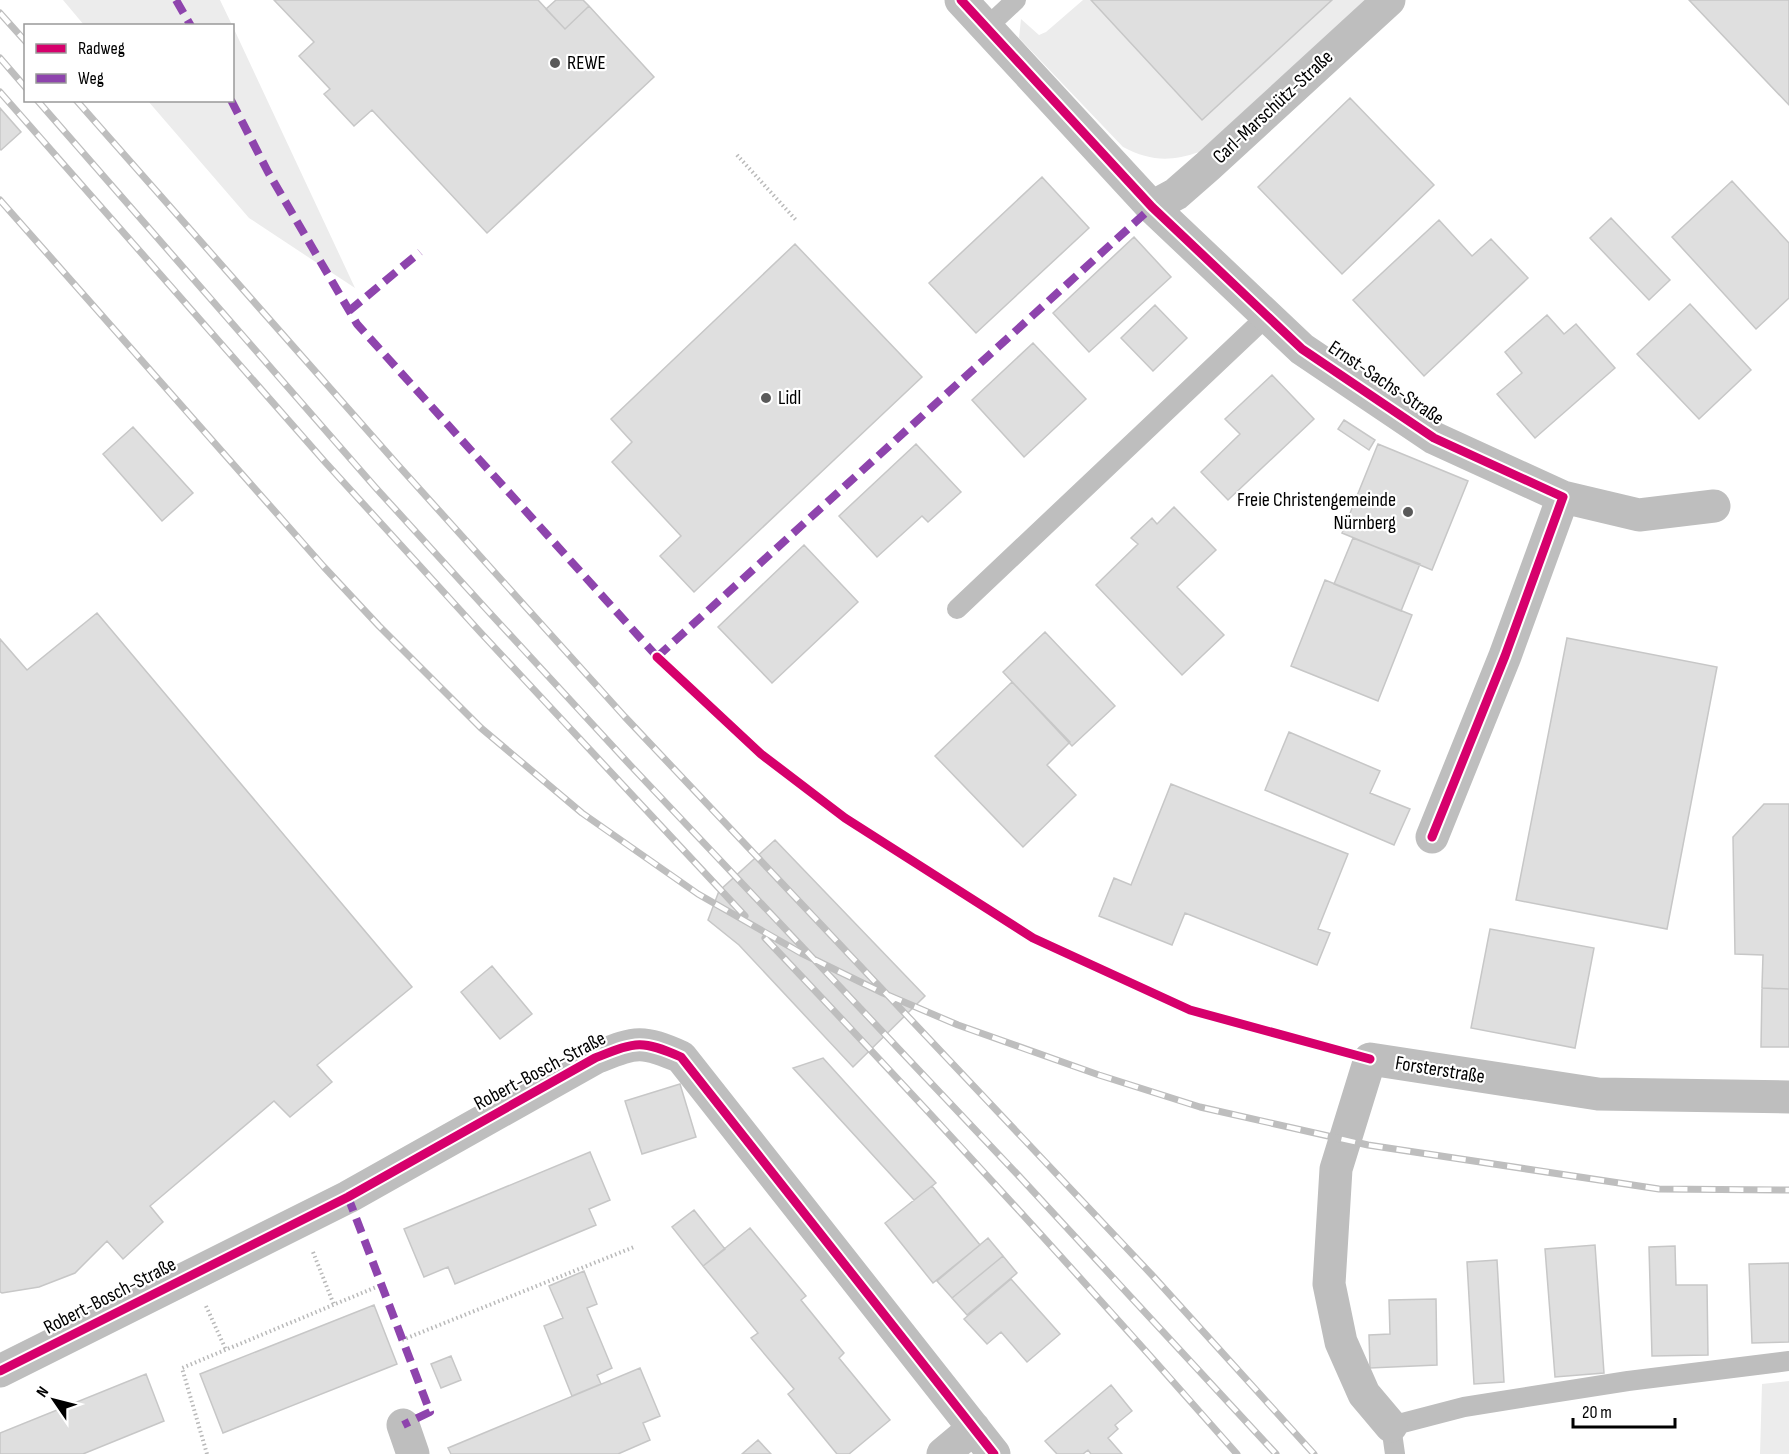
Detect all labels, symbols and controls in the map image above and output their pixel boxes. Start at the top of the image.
legend [24,24,234,102]
text: Radweg [78,38,125,59]
street label: Carl-Marschütz-Straße [1208,45,1338,169]
place label: REWE [567,51,606,75]
marker: REWE [548,56,562,70]
text: Weg [78,68,104,89]
street label: Ernst-Sachs-Straße [1324,335,1448,431]
place label: Lidl [778,386,801,410]
marker: Lidl [759,391,773,405]
place label: Freie Christengemeinde Nürnberg [1237,488,1396,535]
marker: Freie Christengemeinde Nürnberg [1401,505,1415,519]
street label: Robert-Bosch-Straße [470,1026,610,1116]
street label: Forsterstraße [1393,1051,1487,1089]
street label: Robert-Bosch-Straße [40,1252,180,1340]
north arrow [24,1370,84,1430]
text: N [33,1383,53,1401]
scale bar [1573,1391,1675,1429]
text: 20 m [1582,1402,1612,1423]

